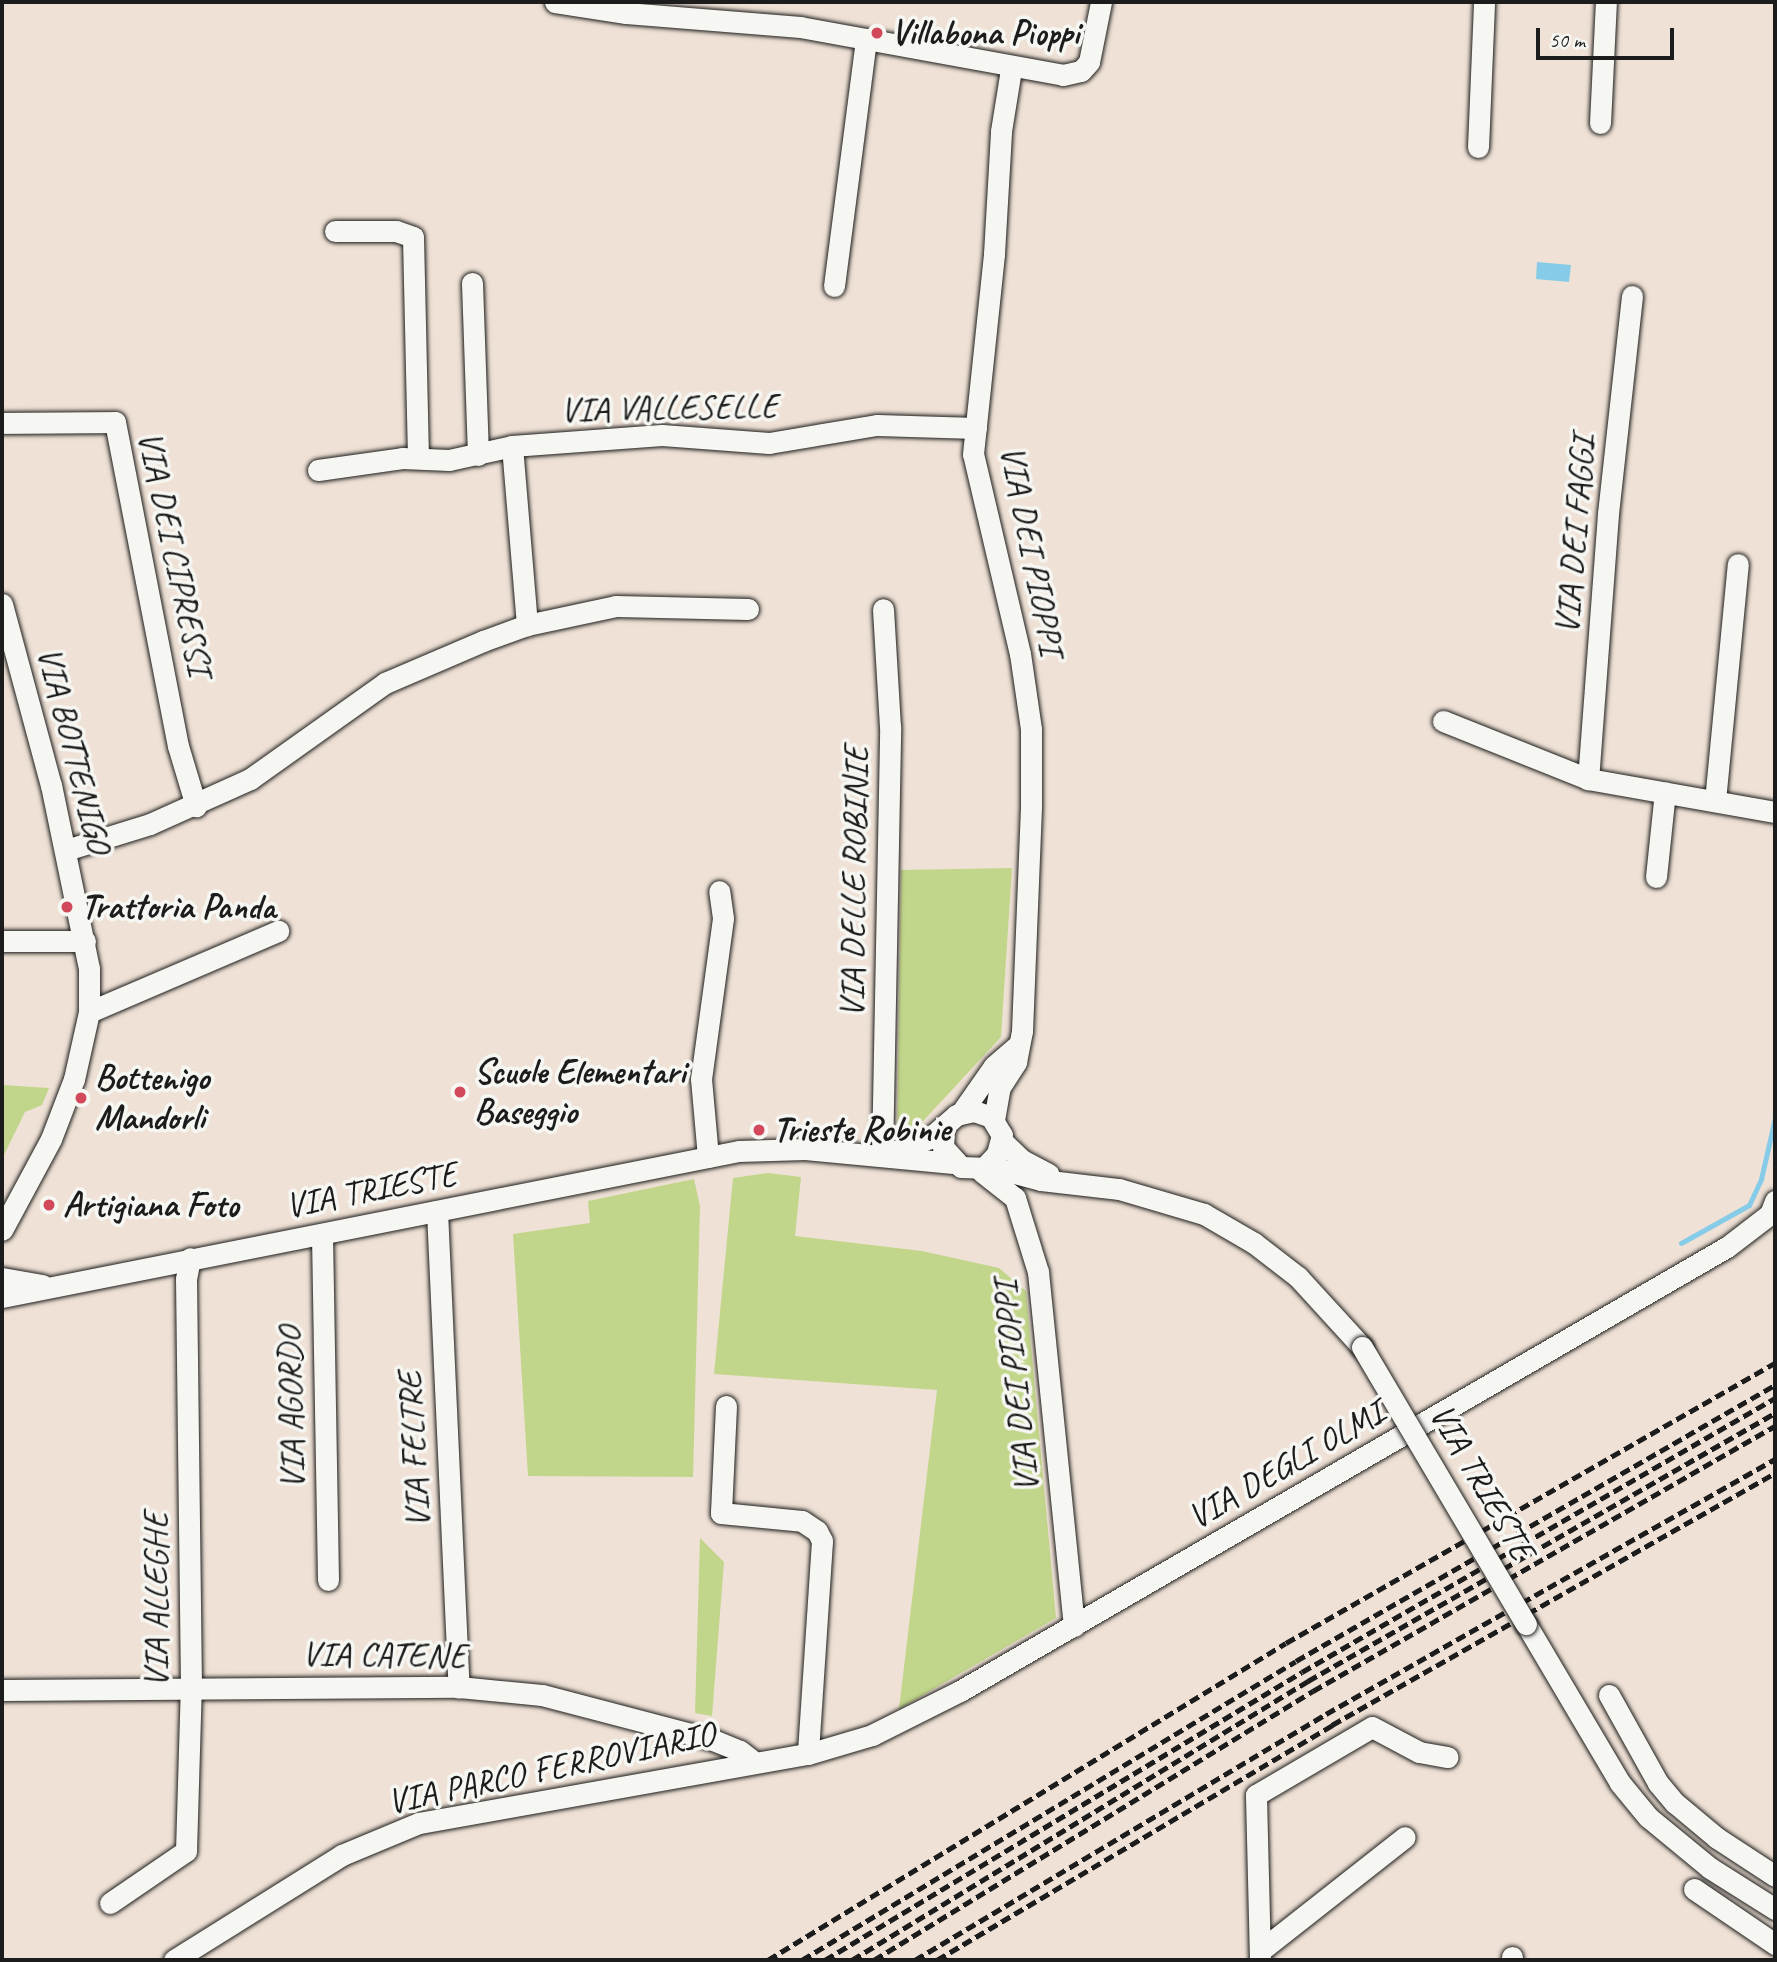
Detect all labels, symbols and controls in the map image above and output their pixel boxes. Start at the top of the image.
place label: Villabona Pioppi [891,12,1080,54]
scale bar [1539,14,1677,58]
marker: Villabona Pioppi [869,25,885,41]
text: 50 m [1549,27,1585,53]
street label: VIA VALLESELLE [561,385,777,431]
street label: VIA DEI CIPRESSI [129,428,221,678]
street label: VIA DEI FAGGI [1545,434,1605,636]
street label: VIA DEI PIOPPI [991,442,1073,658]
street label: VIA BOTTENIGO [28,643,120,857]
street label: VIA DELLE ROBINIE [831,747,877,1017]
place label: Trattoria Panda [81,886,277,928]
marker: Trattoria Panda [59,899,75,915]
place label: Scuole Elementari Baseggio [474,1051,687,1133]
place label: Bottenigo Mandorli [95,1057,209,1139]
marker: Scuole Elementari Baseggio [452,1084,468,1100]
marker: Bottenigo Mandorli [73,1090,89,1106]
place label: Trieste Robinie [773,1109,950,1151]
marker: Trieste Robinie [751,1122,767,1138]
street label: VIA TRIESTE [282,1153,460,1227]
place label: Artigiana Foto [63,1184,239,1226]
marker: Artigiana Foto [41,1197,57,1213]
street label: VIA DEI PIOPPI [984,1279,1048,1495]
street label: VIA AGORDO [269,1326,313,1490]
street label: VIA FELTRE [389,1370,439,1530]
street label: VIA DEGLI OLMI [1179,1391,1393,1539]
street label: VIA TRIESTE [1420,1396,1544,1568]
street label: VIA ALLEGHE [135,1511,177,1689]
street label: VIA CATENE [302,1633,466,1677]
street label: VIA PARCO FERROVIARIO [385,1713,717,1823]

